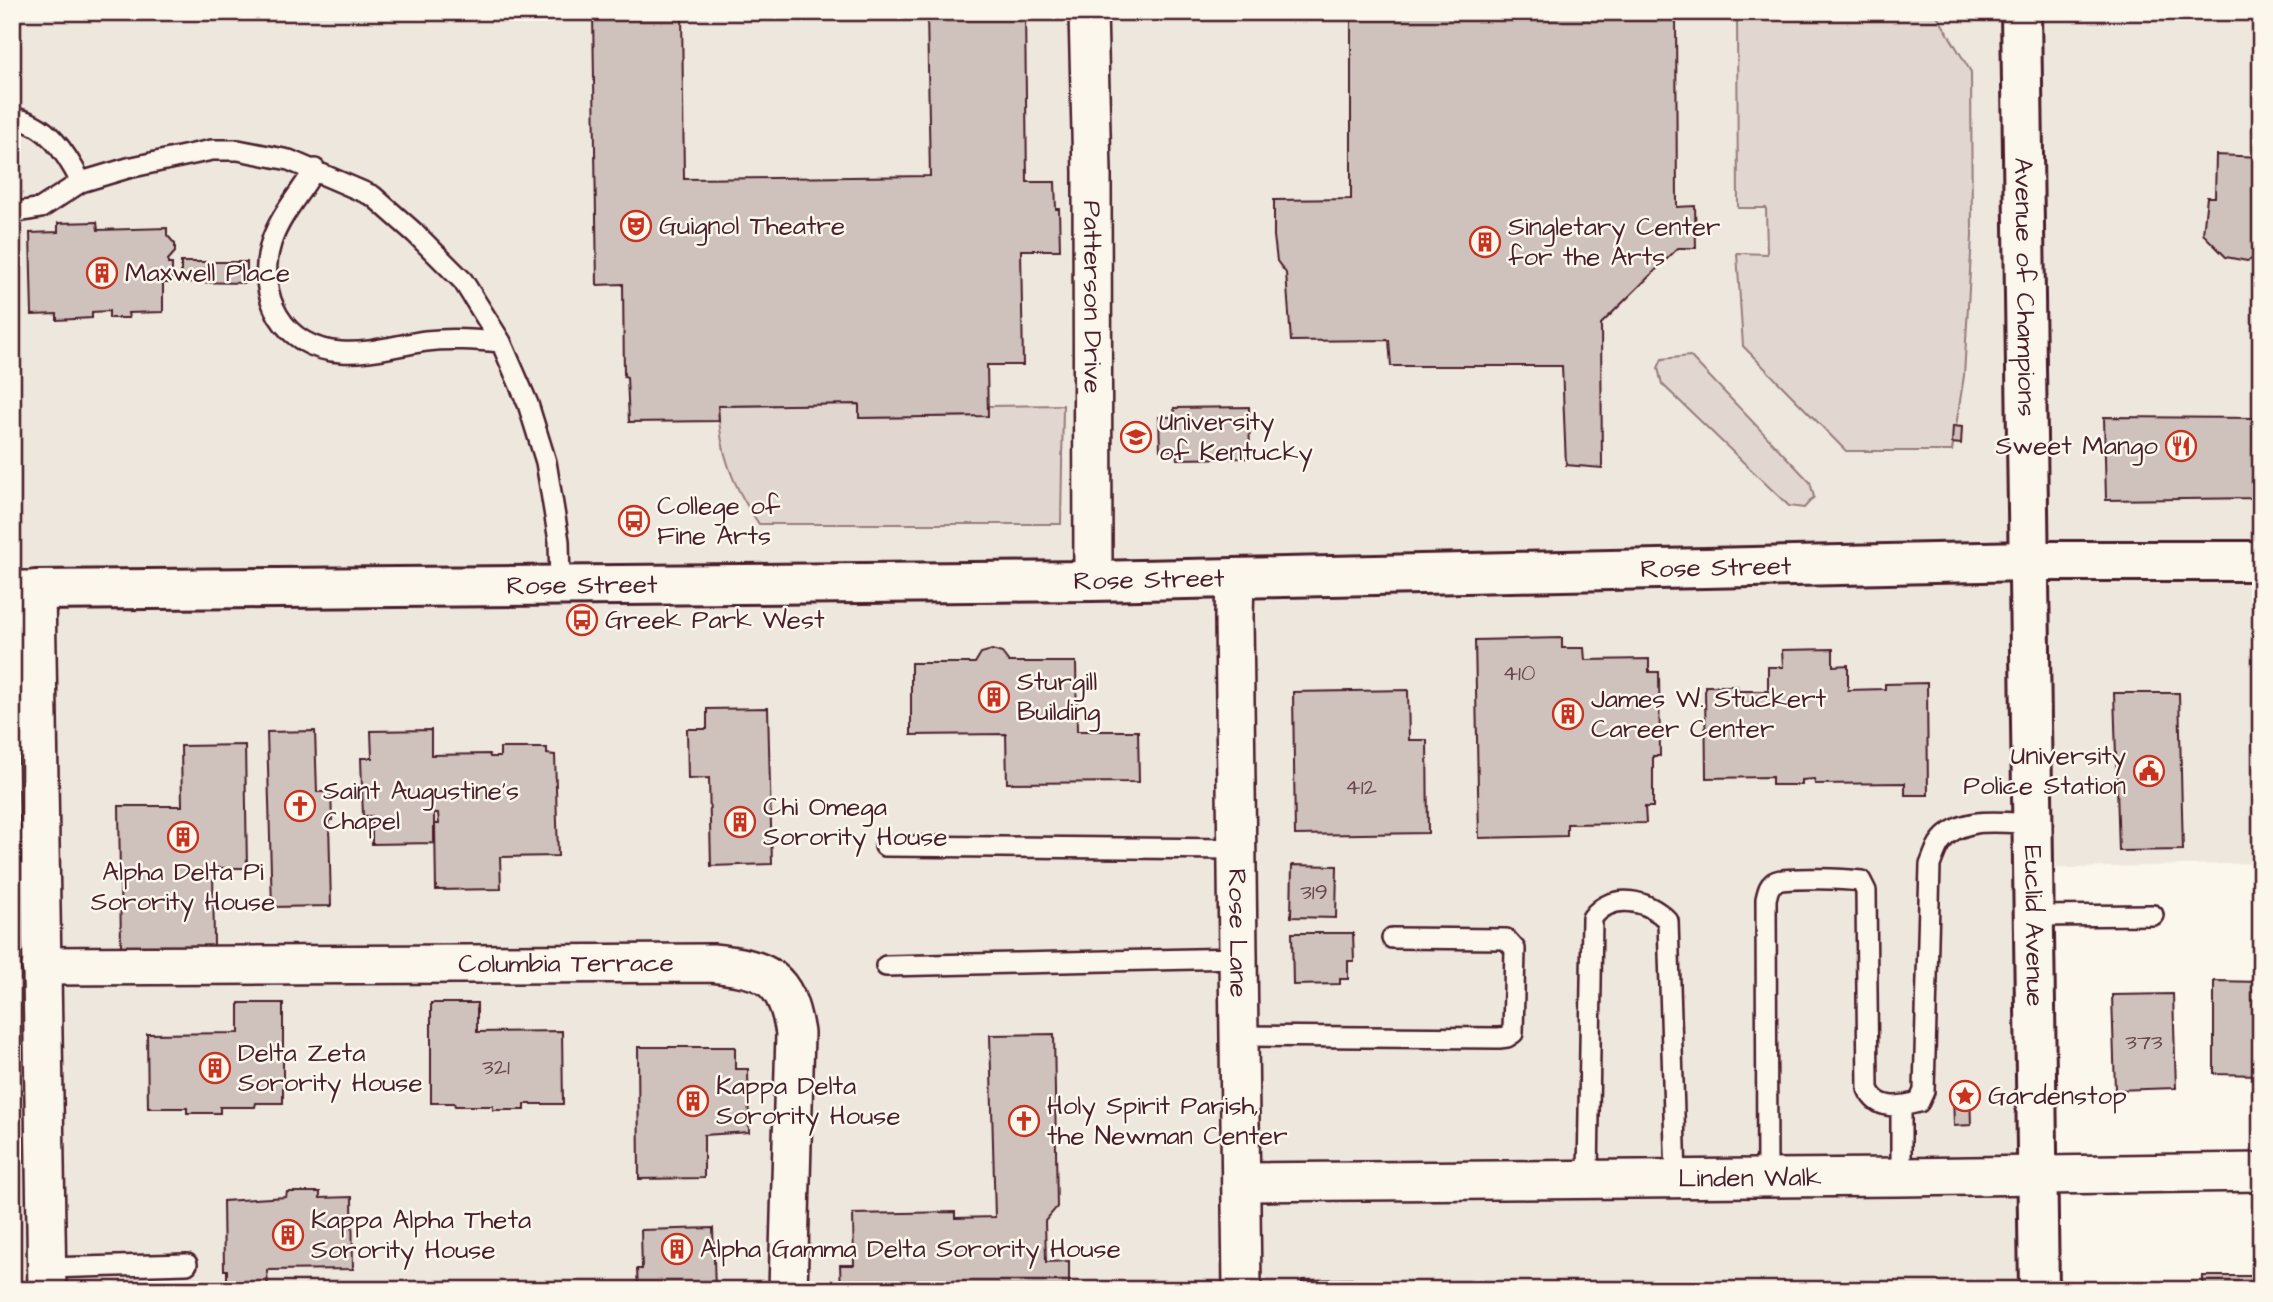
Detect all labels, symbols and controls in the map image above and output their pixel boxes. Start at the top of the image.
street label: Avenue of Champions [2005,157,2045,417]
street label: Patterson Drive [1074,200,1111,394]
place label: Guignol Theatre [659,208,845,246]
theatre icon: Guignol Theatre [619,209,653,243]
place label: Singletary Center for the Arts [1508,209,1720,275]
building icon: Singletary Center for the Arts [1468,225,1502,259]
place label: Maxwell Place [125,255,290,291]
building icon: Maxwell Place [85,256,119,290]
place label: University of Kentucky [1159,404,1313,472]
school or university icon: University of Kentucky [1119,420,1153,454]
place label: Sweet Mango [1995,428,2158,466]
restaurant icon: Sweet Mango [2164,429,2198,463]
place label: College of Fine Arts [657,488,781,554]
bus stop icon: College of Fine Arts [617,504,651,538]
street label: Rose Street [1640,548,1792,587]
street label: Rose Street [1073,560,1225,599]
street label: Rose Street [506,567,658,604]
place label: Greek Park West [605,602,825,638]
bus stop icon: Greek Park West [565,603,599,637]
house number: 410 [1502,657,1536,689]
place label: Sturgill Building [1017,664,1100,732]
building icon: Sturgill Building [977,680,1011,714]
place label: James W. Stuckert Career Center [1591,681,1827,747]
building icon: James W. Stuckert Career Center [1551,697,1585,731]
place label: University Police Station [1963,738,2126,804]
public building icon: University Police Station [2132,754,2166,788]
house number: 412 [1345,771,1377,803]
place label: Saint Augustine's Chapel [323,773,519,839]
church icon: Saint Augustine's Chapel [283,789,317,823]
place label: Chi Omega Sorority House [763,789,947,857]
building icon: Chi Omega Sorority House [723,805,757,839]
building icon: Alpha Delta Pi Sorority House [166,820,200,854]
street label: Euclid Avenue [2015,845,2053,1007]
place label: Alpha Delta Pi Sorority House [91,854,275,922]
street label: Rose Lane [1219,868,1257,998]
house number: 319 [1300,876,1328,908]
street label: Columbia Terrace [458,945,674,982]
house number: 373 [2125,1026,2163,1058]
place label: Delta Zeta Sorority House [238,1035,422,1103]
building icon: Delta Zeta Sorority House [198,1051,232,1085]
house number: 321 [482,1051,510,1083]
place label: Kappa Delta Sorority House [716,1068,900,1136]
place label: Gardenstop [1988,1078,2127,1114]
place icon: Gardenstop [1948,1079,1982,1113]
building icon: Kappa Delta Sorority House [676,1084,710,1118]
place label: Holy Spirit Parish, the Newman Center [1047,1088,1288,1154]
church icon: Holy Spirit Parish, the Newman Center [1007,1104,1041,1138]
street label: Linden Walk [1678,1160,1822,1197]
place label: Kappa Alpha Theta Sorority House [311,1202,531,1270]
building icon: Kappa Alpha Theta Sorority House [271,1218,305,1252]
place label: Alpha Gamma Delta Sorority House [700,1231,1121,1269]
building icon: Alpha Gamma Delta Sorority House [660,1232,694,1266]

